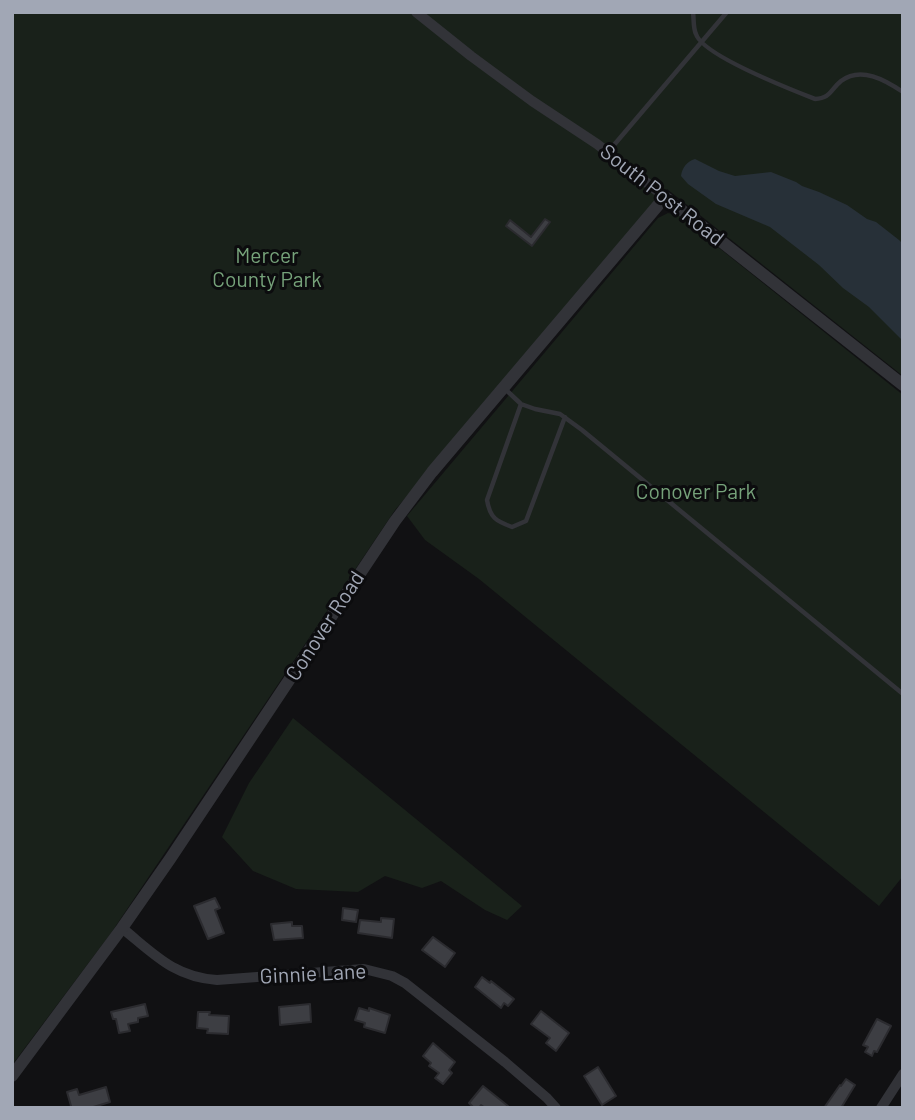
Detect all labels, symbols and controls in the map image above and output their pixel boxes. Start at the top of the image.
street label: South Post Road [595,139,729,251]
park label: Mercer County Park [212,243,322,293]
park label: Conover Park [636,479,756,505]
street label: Conover Road [280,567,370,685]
street label: Ginnie Lane [259,959,367,989]

